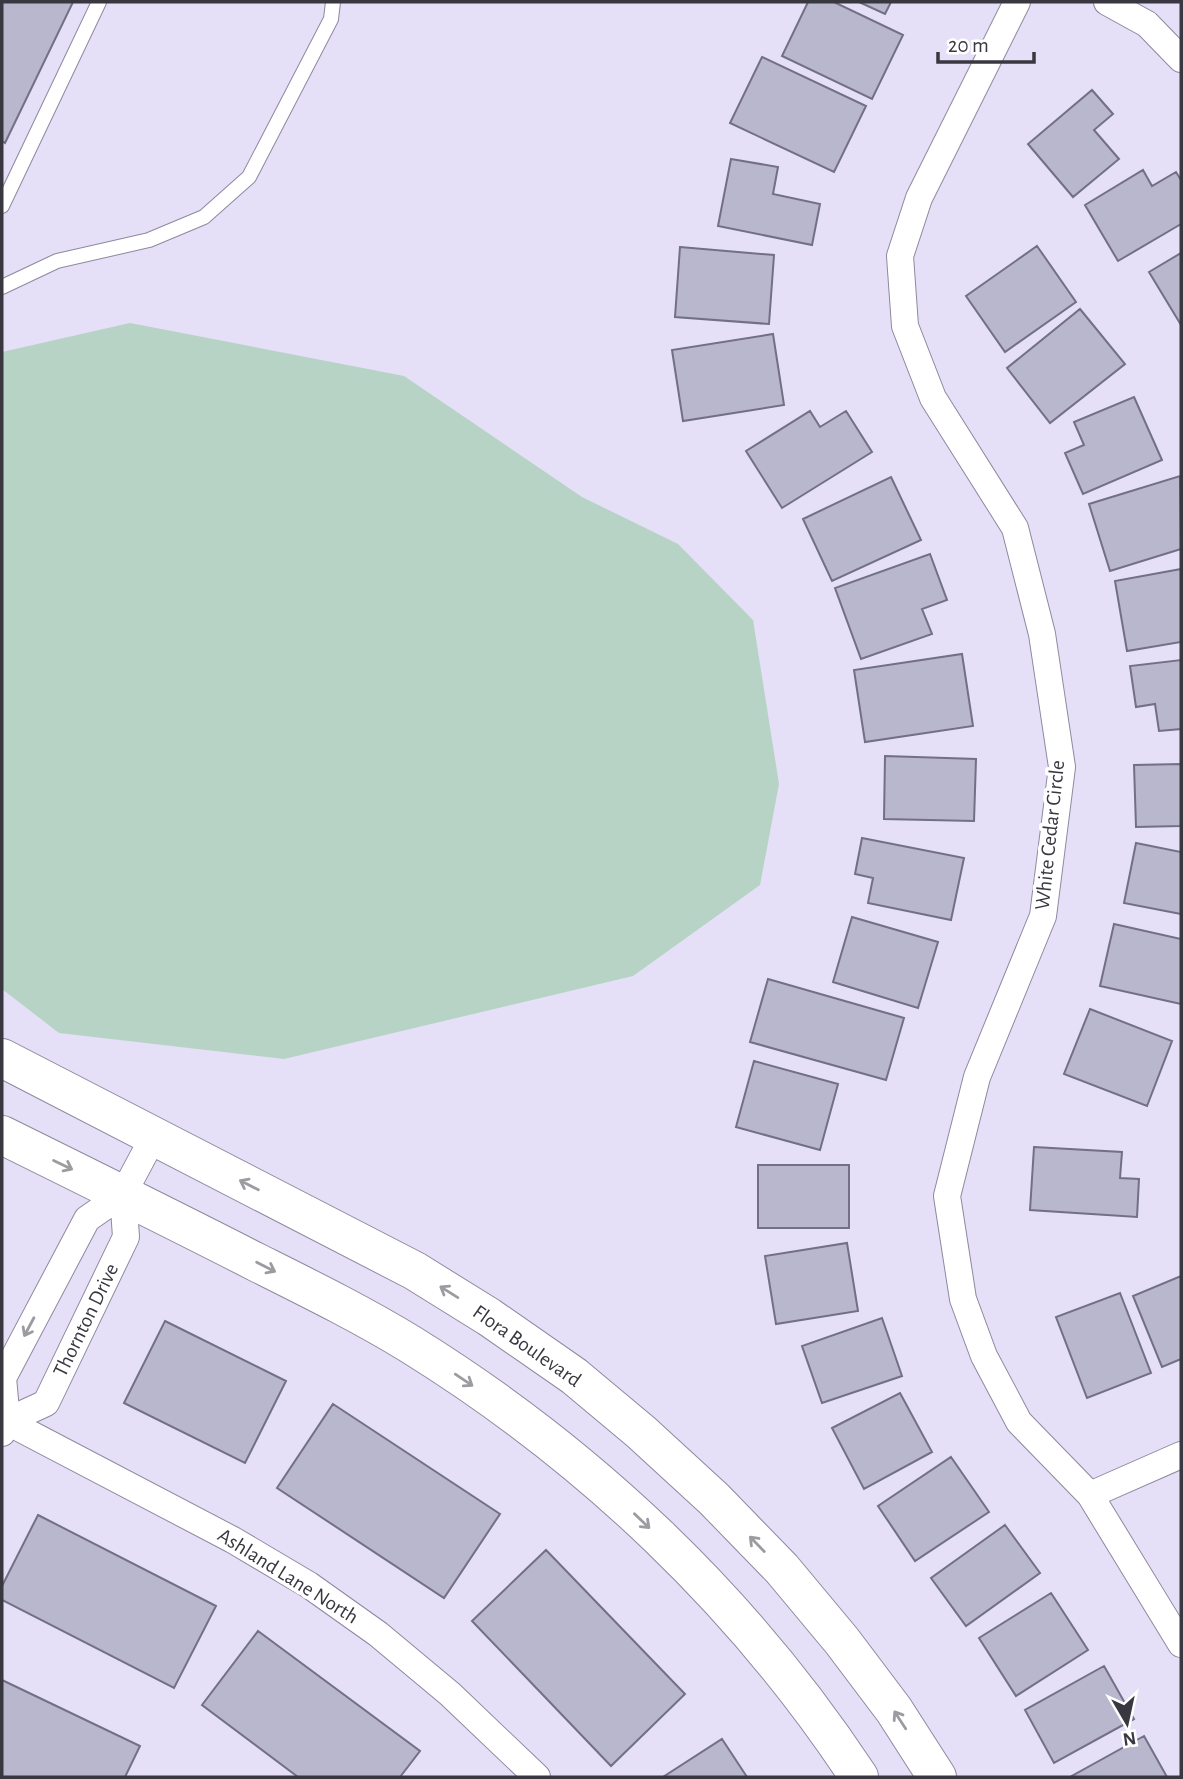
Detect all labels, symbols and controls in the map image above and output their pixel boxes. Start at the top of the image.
scale bar [938,21,1034,65]
text: 20 m [948,35,989,56]
street label: White Cedar Circle [1032,759,1068,911]
one-way arrow [52,1159,73,1172]
one-way arrow [239,1177,260,1191]
street label: Thornton Drive [50,1260,122,1380]
one-way arrow [255,1261,276,1275]
one-way arrow [440,1285,459,1300]
street label: Flora Boulevard [469,1301,585,1391]
one-way arrow [22,1316,36,1336]
one-way arrow [454,1372,473,1387]
one-way arrow [632,1512,650,1529]
street label: Ashland Lane North [214,1524,362,1628]
one-way arrow [749,1535,766,1552]
north arrow [1092,1688,1162,1758]
one-way arrow [893,1711,908,1730]
text: N [1121,1728,1137,1749]

